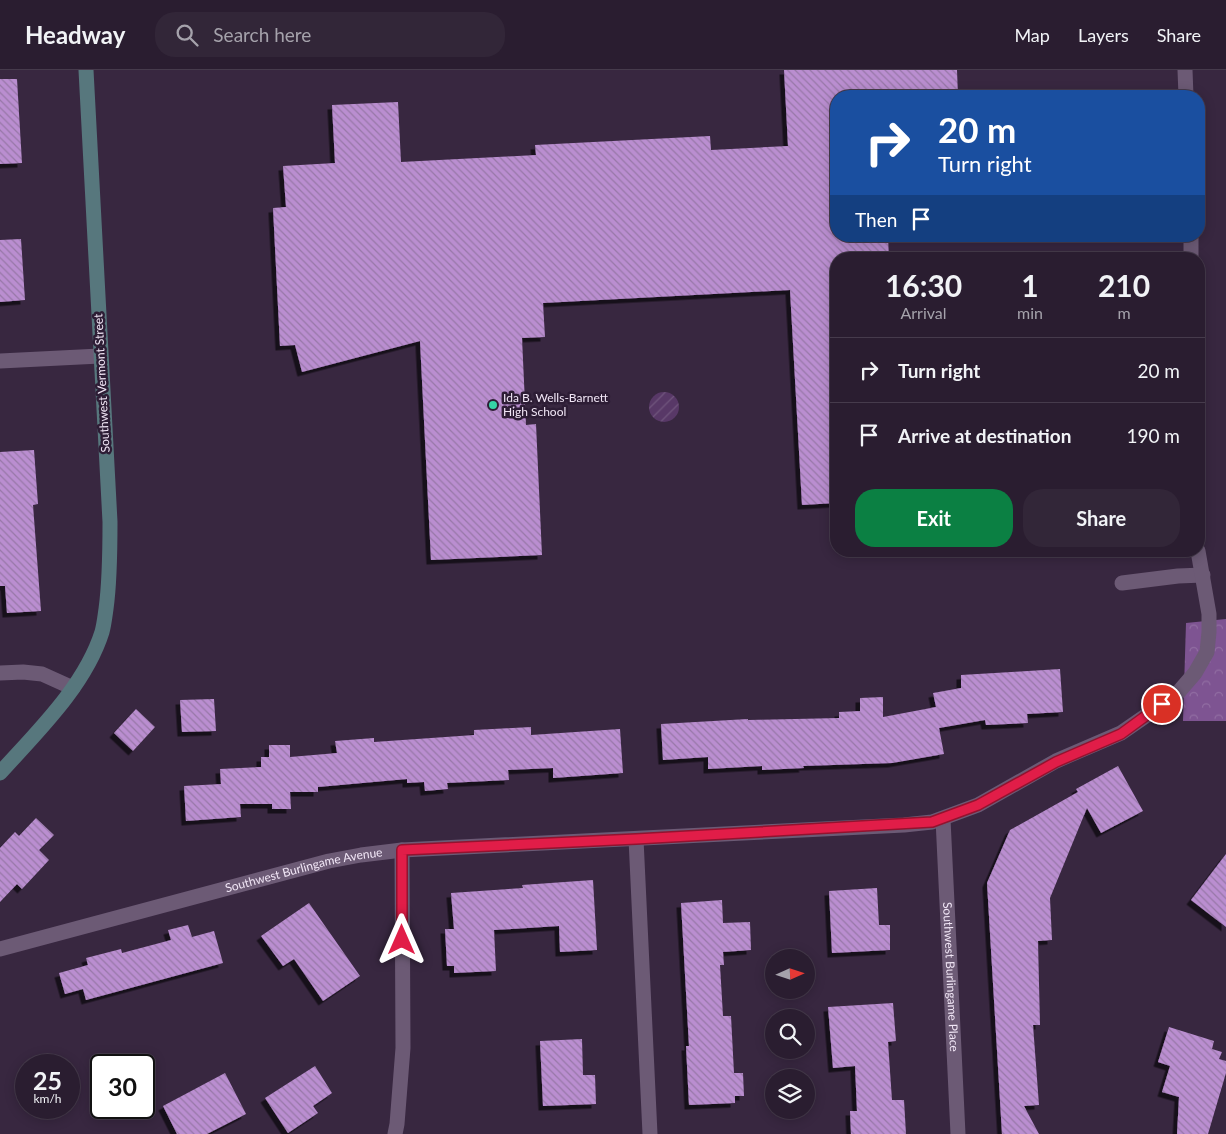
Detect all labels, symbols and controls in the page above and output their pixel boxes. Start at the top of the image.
search box [155,12,505,57]
text: Headway [25,20,125,49]
icon: search [173,21,201,49]
text: Search here [213,23,311,46]
text: Map [1014,24,1050,46]
text: Layers [1078,24,1129,46]
text: Share [1157,24,1201,46]
text: 20 m [938,108,1016,150]
icon: right [855,110,920,175]
text: Turn right [938,150,1032,177]
icon: arrive [907,205,935,233]
text: Then [855,208,897,231]
text: 16:30 [885,267,962,303]
text: 1 [1021,267,1039,303]
text: 210 [1098,267,1150,303]
text: Arrival [900,303,947,322]
text: min [1017,303,1043,322]
text: m [1117,303,1131,322]
street label: Southwest Vermont Street [90,313,113,453]
icon: right [855,356,883,384]
text: Turn right [898,359,980,382]
text: 20 m [1137,359,1180,382]
place label: Ida B. Wells-Barnett High School [503,390,609,419]
marker: Ida B. Wells-Barnett High School [487,399,499,411]
icon: arrive [855,421,883,449]
text: Arrive at destination [898,424,1071,447]
text: 190 m [1126,424,1180,447]
button: Exit [855,489,1013,547]
button: Share [1023,489,1180,547]
pin [1141,683,1183,725]
icon: arrive [1148,690,1176,718]
street label: Southwest Burlingame Avenue [223,844,383,895]
street label: Southwest Burlingame Place [940,902,962,1052]
position arrow [375,913,427,965]
north arrow [765,949,815,999]
map controls [765,949,815,1119]
button: search [765,1009,815,1059]
speed limit sign: 30 [90,1054,155,1119]
text: 25 [33,1065,62,1095]
button: layers [765,1069,815,1119]
text: km/h [33,1091,62,1106]

